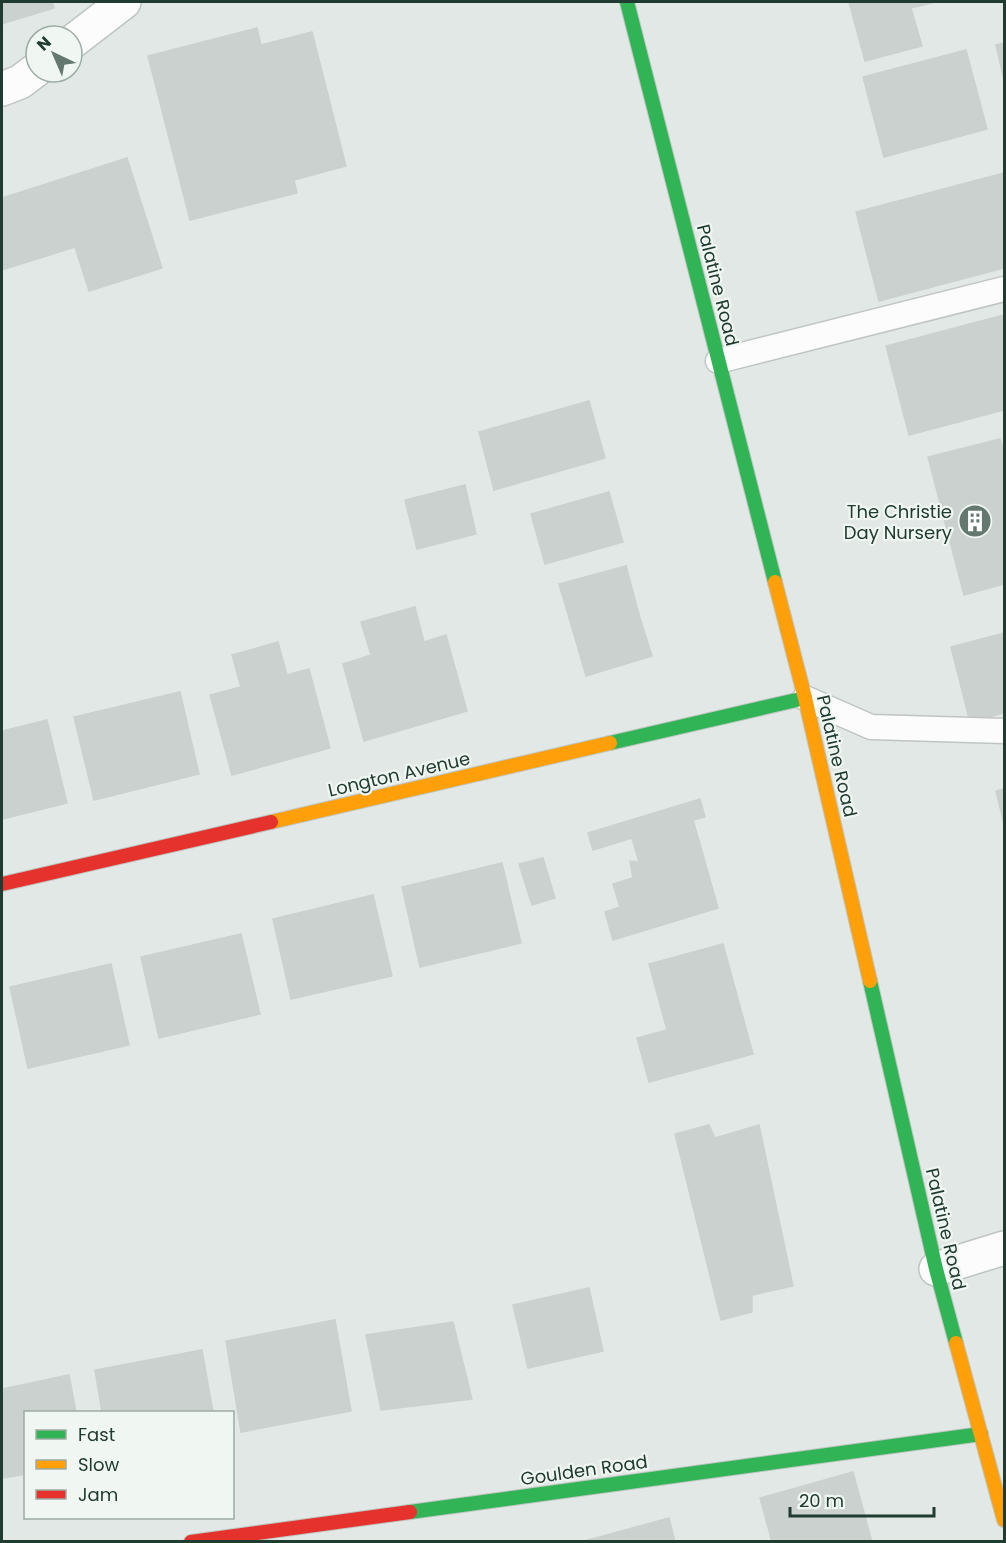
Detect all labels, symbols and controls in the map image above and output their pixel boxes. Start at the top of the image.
north arrow [24,24,84,84]
text: N [32,31,56,56]
street label: Palatine Road [691,222,745,348]
place label: The Christie Day Nursery [844,499,952,545]
building icon: The Christie Day Nursery [957,503,993,539]
street label: Palatine Road [811,693,863,819]
street label: Longton Avenue [326,746,472,802]
street label: Palatine Road [920,1166,972,1292]
legend [24,1411,234,1519]
text: Fast [78,1422,115,1447]
street label: Goulden Road [519,1449,649,1491]
text: Slow [78,1452,120,1477]
scale bar [790,1480,934,1518]
text: Jam [78,1482,118,1507]
text: 20 m [799,1488,844,1513]

